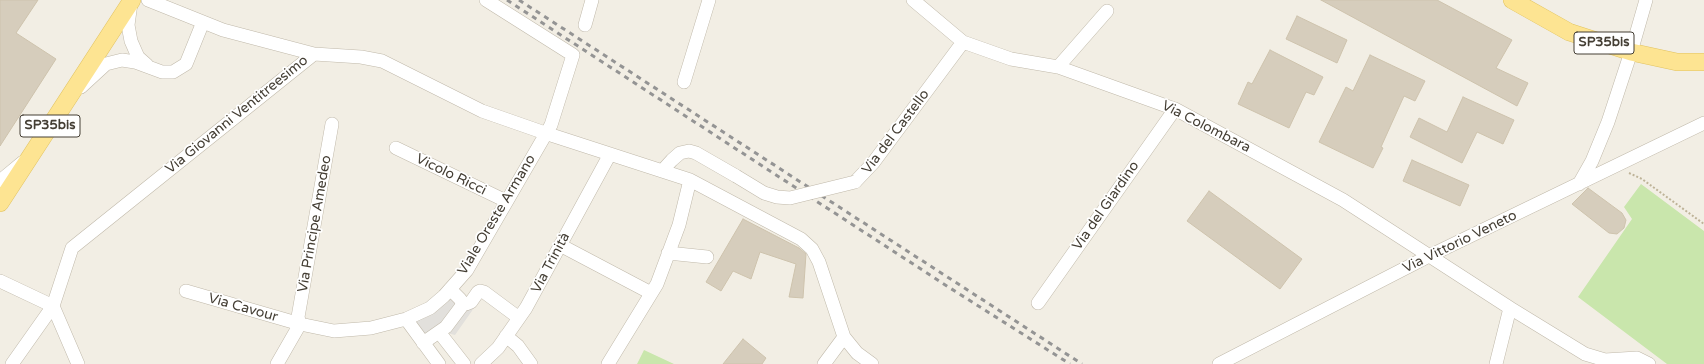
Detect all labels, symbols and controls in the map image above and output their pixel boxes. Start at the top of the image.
road number: SP35bis [1574,32,1634,54]
street label: Via Giovanni Ventitreesimo [162,52,312,178]
street label: Via del Castello [859,86,933,178]
street label: Via Colombara [1159,97,1253,157]
road number: SP35bis [20,115,80,137]
street label: Vicolo Ricci [413,151,489,199]
street label: Viale Oreste Armano [454,152,540,278]
street label: Via Principe Amedeo [295,154,335,294]
street label: Via del Giardino [1069,158,1143,254]
street label: Via Vittorio Veneto [1400,207,1520,277]
street label: Via Trinità [528,230,574,296]
street label: Via Cavour [206,290,280,326]

